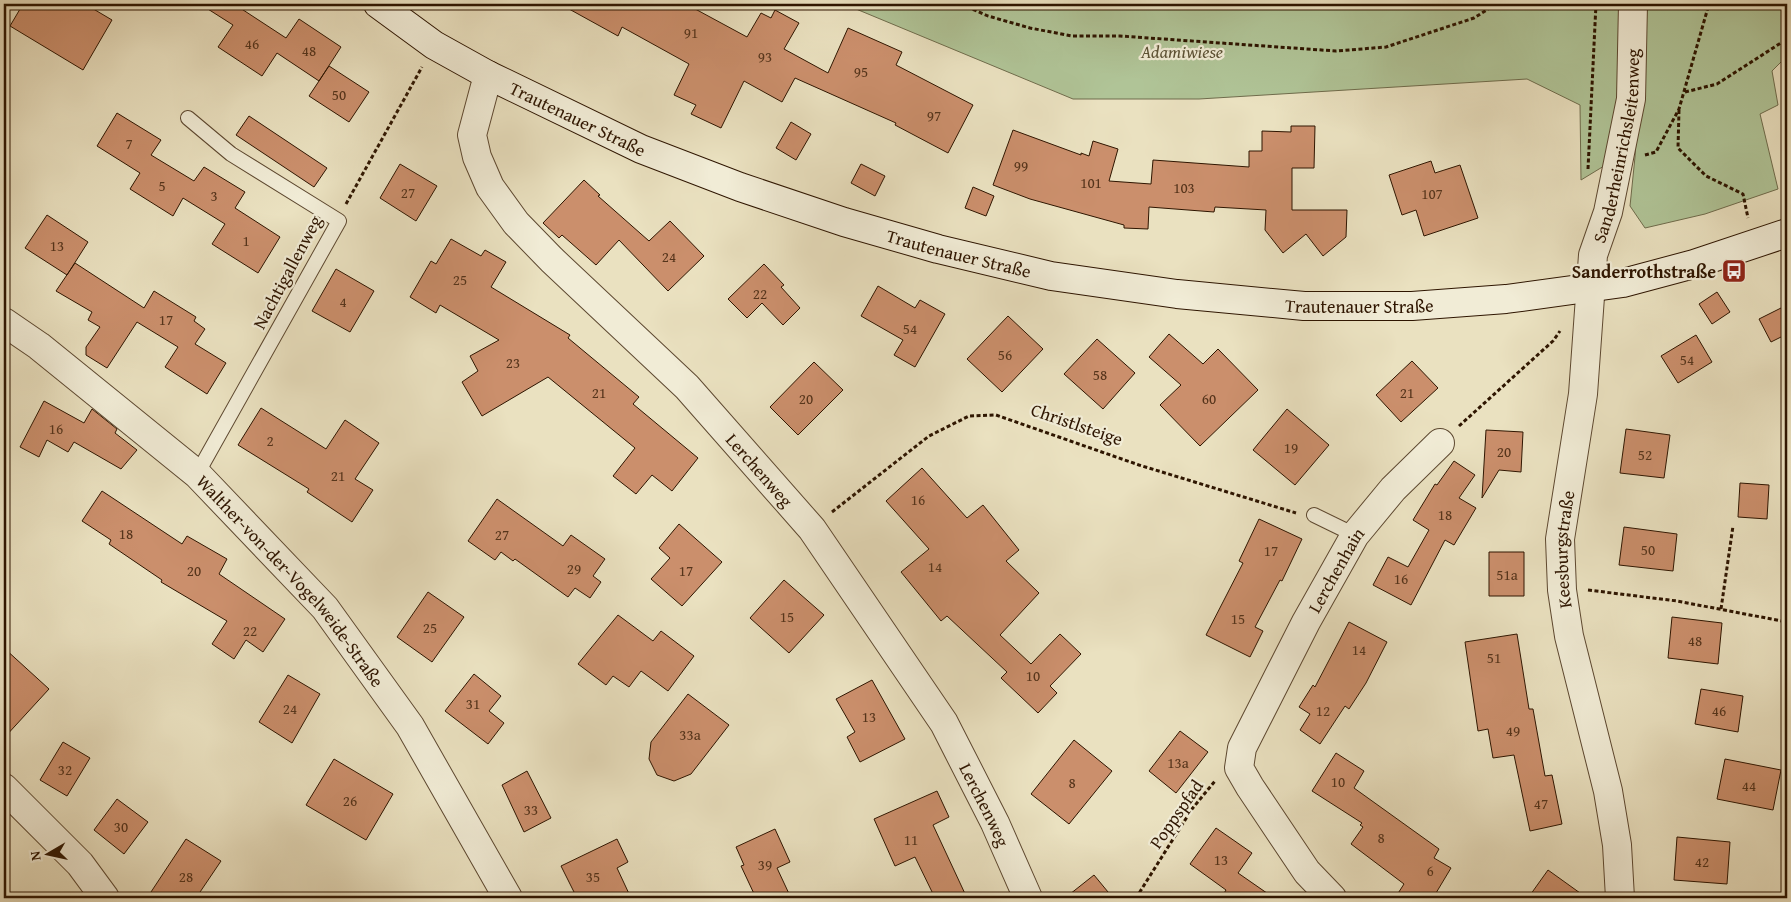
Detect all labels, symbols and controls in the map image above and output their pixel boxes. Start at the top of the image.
house number: 91 [684,22,698,43]
house number: 46 [245,33,259,54]
park label: Adamiwiese [1140,38,1223,65]
house number: 48 [302,40,316,61]
house number: 93 [758,46,772,67]
street label: Sanderheinrichsleitenweg [1585,48,1646,246]
house number: 95 [854,61,868,82]
street label: Trautenauer Straße [505,74,651,163]
house number: 50 [332,84,346,105]
house number: 97 [927,105,941,126]
house number: 7 [125,133,133,154]
house number: 99 [1014,155,1028,176]
house number: 101 [1080,172,1102,193]
house number: 5 [158,175,166,196]
house number: 103 [1173,177,1195,198]
house number: 27 [401,182,415,203]
house number: 107 [1421,183,1443,204]
house number: 3 [210,185,218,206]
street label: Nachtigallenweg [246,210,328,334]
street label: Trautenauer Straße [883,221,1034,284]
house number: 1 [242,230,250,251]
house number: 13 [50,235,64,256]
house number: 24 [662,246,676,267]
place label: Sanderrothstraße [1572,258,1716,285]
bus stop icon: Sanderrothstraße [1721,258,1747,284]
house number: 25 [453,269,467,290]
house number: 22 [753,283,767,304]
house number: 4 [339,291,347,312]
street label: Trautenauer Straße [1284,291,1434,320]
house number: 17 [159,309,173,330]
house number: 54 [903,318,917,339]
house number: 56 [998,344,1012,365]
house number: 54 [1680,349,1694,370]
house number: 23 [506,352,520,373]
house number: 58 [1093,364,1107,385]
house number: 21 [592,382,606,403]
house number: 21 [1400,382,1414,403]
house number: 20 [799,388,813,409]
house number: 60 [1202,388,1216,409]
street label: Christlsteige [1028,396,1126,452]
house number: 16 [49,418,63,439]
street label: Lerchenweg [720,427,800,513]
house number: 2 [266,430,274,451]
house number: 19 [1284,437,1298,458]
house number: 20 [1497,441,1511,462]
house number: 52 [1638,444,1652,465]
house number: 21 [331,465,345,486]
street label: Walther-von-der-Vogelweide-Straße [190,468,391,693]
street label: Keesburgstraße [1546,488,1581,610]
house number: 16 [911,489,925,510]
house number: 18 [1438,504,1452,525]
street label: Lerchenhain [1301,521,1370,617]
house number: 18 [119,523,133,544]
house number: 27 [495,524,509,545]
house number: 50 [1641,539,1655,560]
house number: 17 [1264,540,1278,561]
house number: 14 [928,556,942,577]
house number: 29 [567,558,581,579]
house number: 20 [187,560,201,581]
house number: 17 [679,560,693,581]
house number: 51a [1496,564,1518,585]
house number: 16 [1394,568,1408,589]
house number: 15 [780,606,794,627]
house number: 15 [1231,608,1245,629]
house number: 25 [423,617,437,638]
house number: 22 [243,620,257,641]
house number: 48 [1688,630,1702,651]
house number: 14 [1352,639,1366,660]
house number: 51 [1487,647,1501,668]
house number: 10 [1026,665,1040,686]
house number: 31 [466,693,480,714]
house number: 24 [283,698,297,719]
house number: 12 [1316,700,1330,721]
house number: 46 [1712,700,1726,721]
house number: 13 [862,706,876,727]
house number: 49 [1506,720,1520,741]
house number: 33a [679,724,701,745]
house number: 13a [1167,752,1189,773]
street label: Lerchenweg [953,758,1017,851]
house number: 32 [58,759,72,780]
house number: 10 [1331,771,1345,792]
house number: 8 [1068,772,1076,793]
street label: Poppspfad [1142,774,1210,854]
house number: 44 [1742,775,1756,796]
house number: 26 [343,790,357,811]
house number: 47 [1534,793,1548,814]
house number: 33 [524,799,538,820]
house number: 30 [114,816,128,837]
house number: 8 [1377,827,1385,848]
house number: 11 [904,829,918,850]
north arrow [22,830,72,880]
text: N [24,849,46,862]
house number: 13 [1214,849,1228,870]
house number: 42 [1695,851,1709,872]
house number: 39 [758,854,772,875]
house number: 6 [1426,860,1434,881]
house number: 28 [179,866,193,887]
house number: 35 [586,866,600,887]

